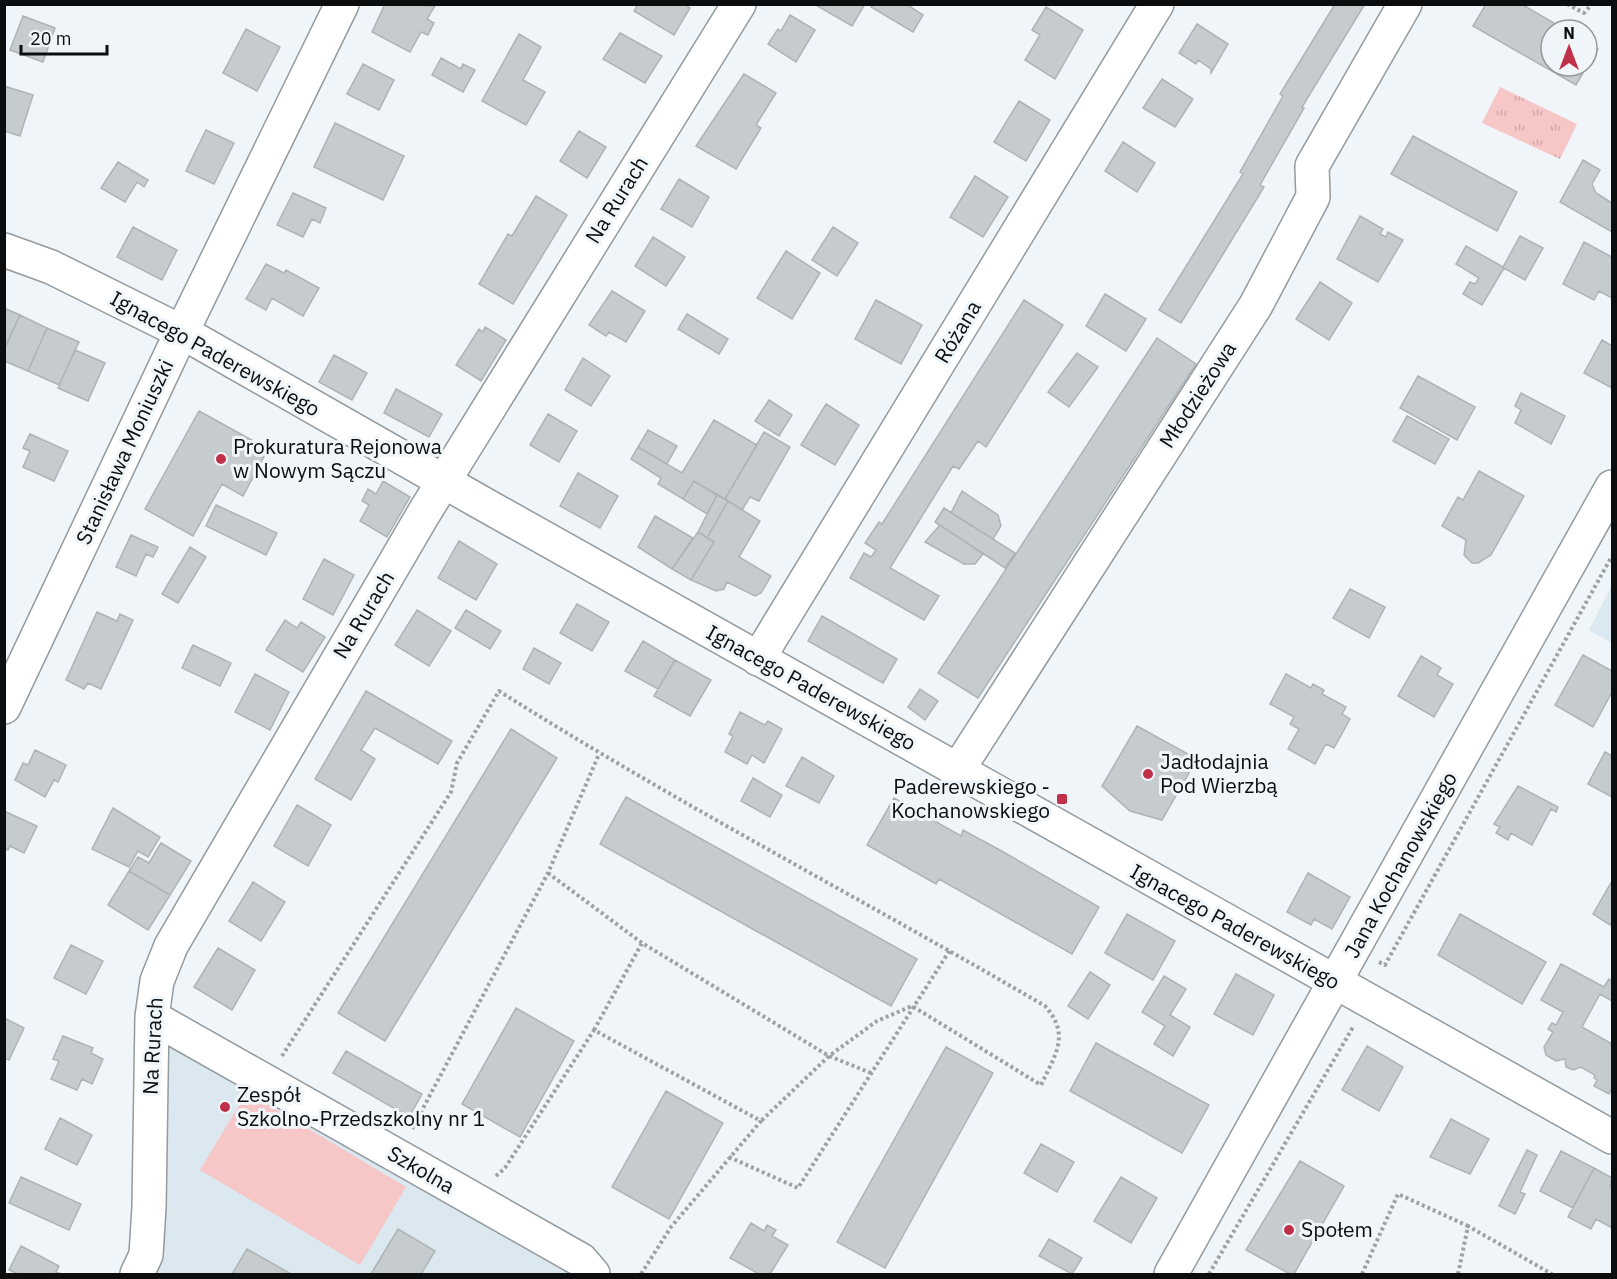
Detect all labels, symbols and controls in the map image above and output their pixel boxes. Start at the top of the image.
scale bar [21,18,106,56]
north arrow [1539,18,1599,78]
text: N [1563,23,1575,43]
text: 20 m [30,27,72,50]
street label: Na Rurach [578,151,654,248]
street label: Ignacego Paderewskiego [106,284,325,422]
street label: Różana [927,295,987,368]
street label: Młodzieżowa [1152,336,1242,453]
street label: Stanisława Moniuszki [69,354,179,549]
place label: Prokuratura Rejonowa w Nowym Sączu [233,432,442,484]
marker: Prokuratura Rejonowa w Nowym Sączu [214,452,228,466]
street label: Na Rurach [326,565,400,664]
street label: Ignacego Paderewskiego [702,618,921,756]
place label: Jadłodajnia Pod Wierzbą [1160,747,1278,799]
street label: Jana Kochanowskiego [1337,766,1463,963]
marker: Jadłodajnia Pod Wierzbą [1141,767,1155,781]
place label: Paderewskiego - Kochanowskiego [891,772,1050,824]
marker: Paderewskiego - Kochanowskiego [1055,792,1069,806]
street label: Ignacego Paderewskiego [1126,857,1345,995]
street label: Na Rurach [135,996,169,1095]
place label: Zespół Szkolno-Przedszkolny nr 1 [237,1080,485,1132]
marker: Zespół Szkolno-Przedszkolny nr 1 [218,1100,232,1114]
street label: Szkolna [383,1139,460,1200]
place label: Społem [1301,1215,1373,1243]
marker: Społem [1282,1223,1296,1237]

